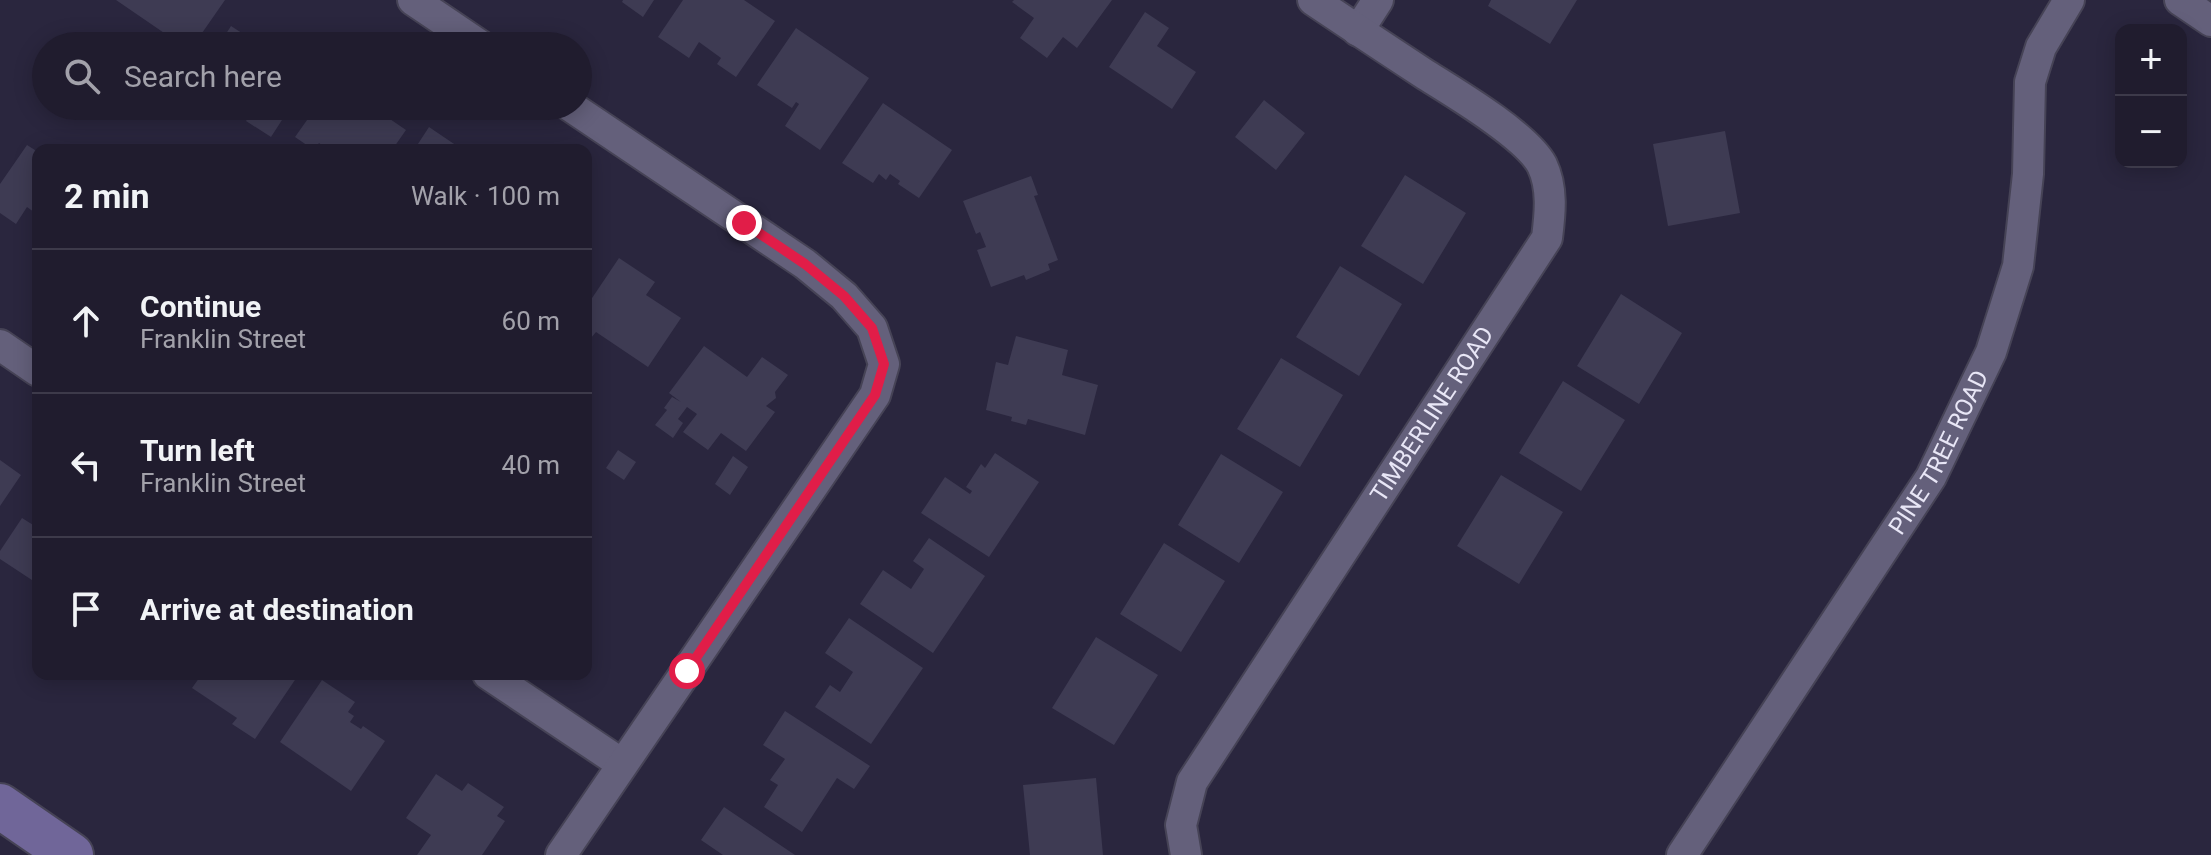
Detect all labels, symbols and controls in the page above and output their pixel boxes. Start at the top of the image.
map controls [2115,24,2187,168]
button: + [2115,24,2187,96]
search box [32,32,592,120]
icon: search [60,54,104,98]
text: Search here [124,59,282,94]
button: − [2115,96,2187,168]
text: 2 min [64,176,149,216]
text: Walk · 100 m [411,181,560,211]
route end [726,205,762,241]
text: Continue [140,289,261,324]
icon: ahead [64,299,108,343]
text: 60 m [502,306,560,336]
street label: TIMBERLINE ROAD [1365,321,1499,507]
text: Franklin Street [140,324,306,354]
street label: PINE TREE ROAD [1883,366,1994,540]
text: Turn left [140,433,255,468]
icon: left [64,443,108,487]
text: 40 m [502,450,560,480]
text: Franklin Street [140,468,306,498]
icon: arrive [64,587,108,631]
text: Arrive at destination [140,592,414,627]
route start [669,653,705,689]

